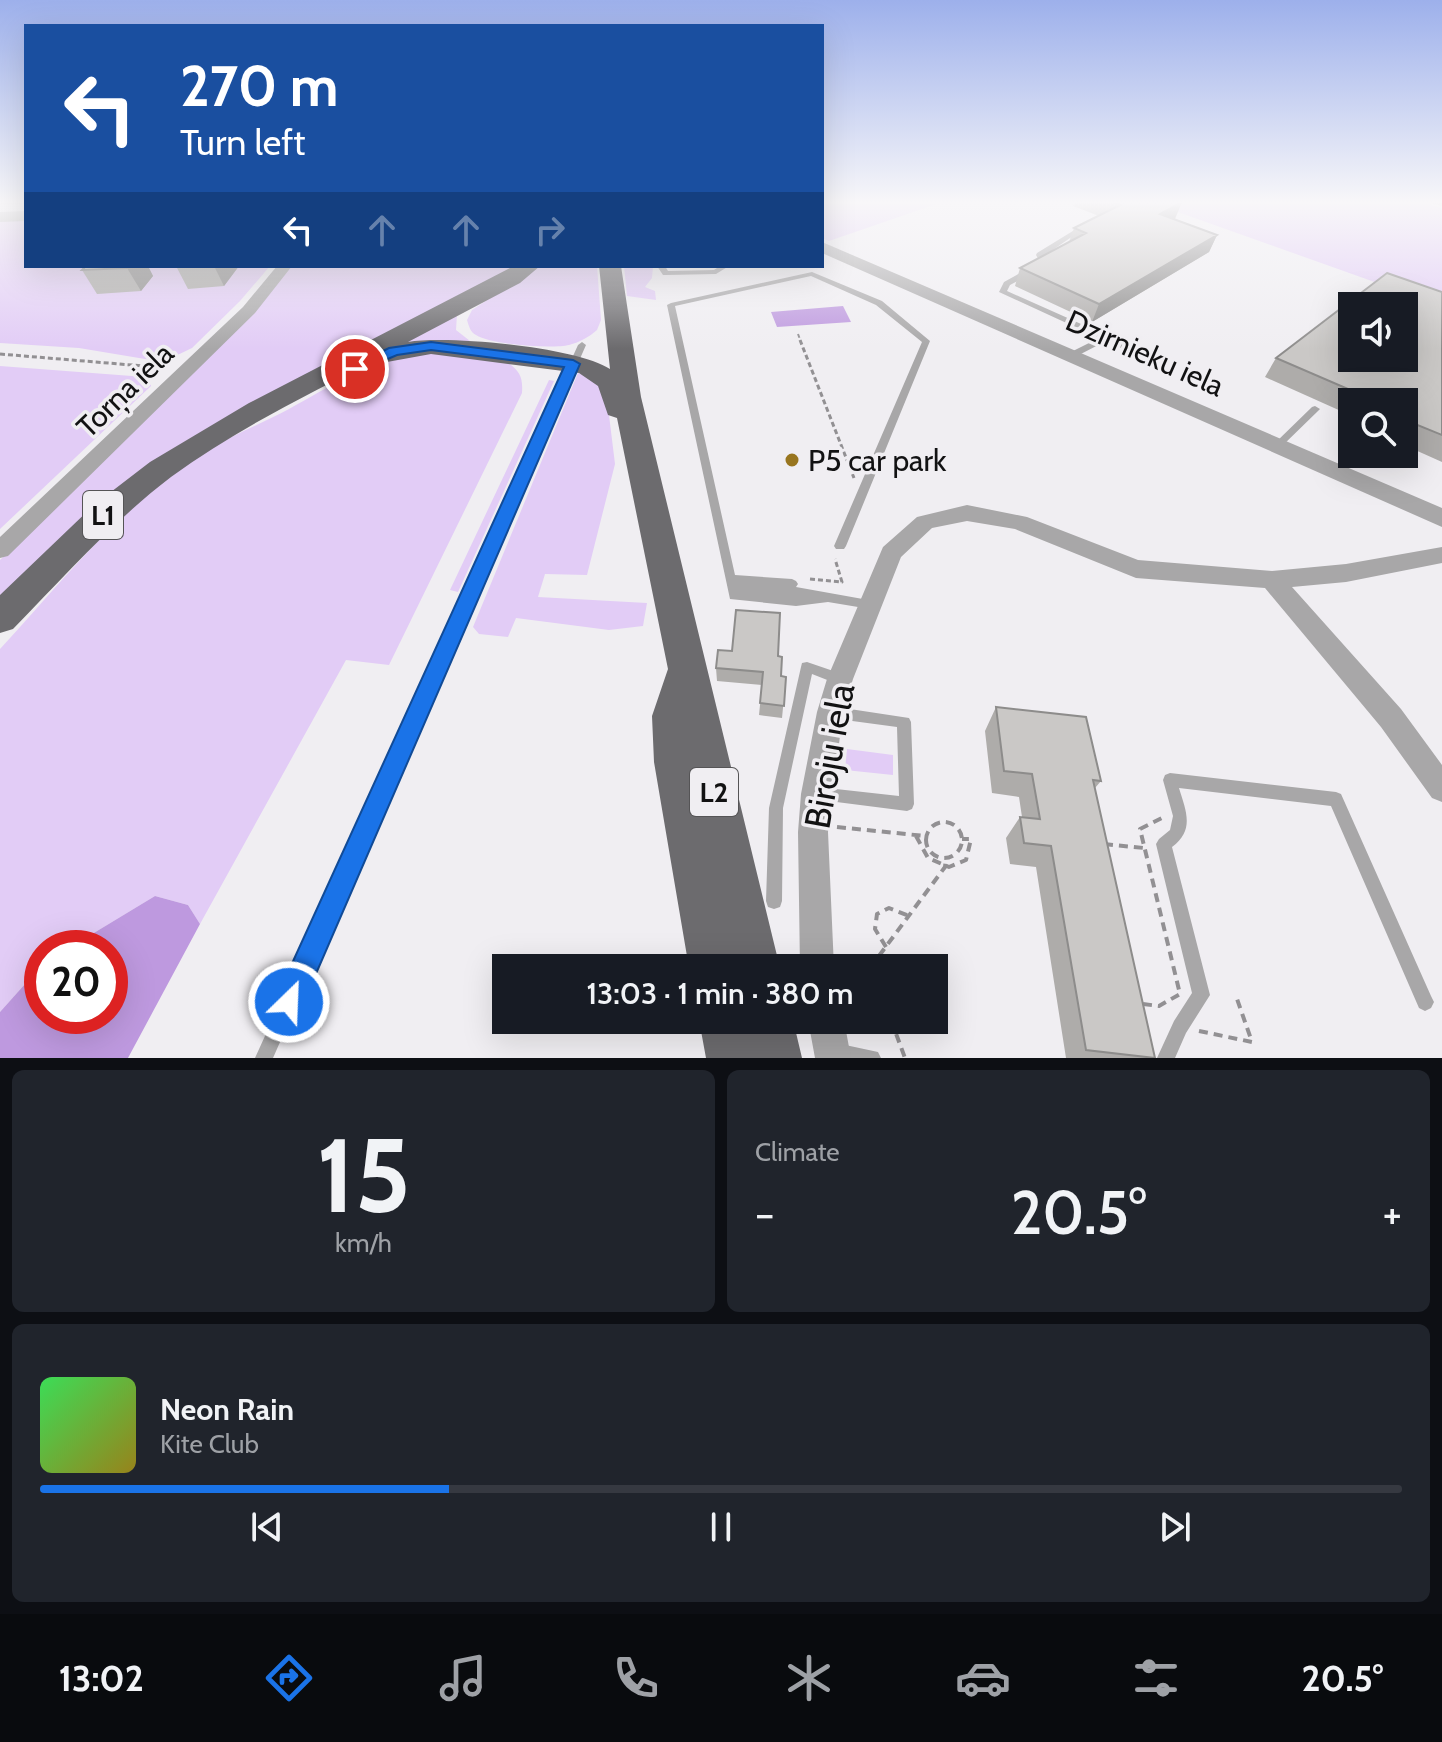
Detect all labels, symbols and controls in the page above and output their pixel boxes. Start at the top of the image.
text: 270 m [180,52,338,120]
icon: left [48,56,152,160]
text: Turn left [180,120,305,164]
icon: left [276,208,320,252]
icon: ahead [360,208,404,252]
icon: ahead [444,208,488,252]
icon: right [528,208,572,252]
map controls [1338,292,1418,468]
button: sound [1338,292,1418,372]
street label: Dzirnieku iela [1060,302,1230,405]
street label: Torņa iela [69,334,182,446]
pin [321,335,389,403]
icon: arrive [333,347,377,391]
button: search [1338,388,1418,468]
place label: P5 car park [808,442,947,479]
marker: P5 car park [783,451,801,469]
road number: L1 [83,491,123,539]
street label: Biroju iela [795,680,863,832]
road number: L2 [690,768,738,816]
speed limit sign: 20 [24,930,128,1034]
position arrow [247,960,331,1044]
text: 13:03 · 1 min · 380 m [587,975,854,1012]
text: 15 [316,1112,411,1238]
text: Climate [755,1136,840,1168]
text: 20.5° [1011,1176,1146,1249]
text: − [755,1187,774,1240]
text: + [1383,1187,1402,1240]
text: km/h [335,1227,392,1259]
text: Neon Rain [160,1391,294,1428]
text: Kite Club [160,1428,259,1460]
icon: previous [245,1505,289,1549]
icon: pause [699,1505,743,1549]
icon: next [1153,1505,1197,1549]
icon: directions [261,1650,317,1706]
icon: music [435,1650,491,1706]
icon: phone [608,1650,664,1706]
icon: climate [781,1650,837,1706]
icon: car [955,1650,1011,1706]
icon: filters [1128,1650,1184,1706]
text: 13:02 [59,1656,144,1700]
text: 20.5° [1301,1656,1383,1700]

